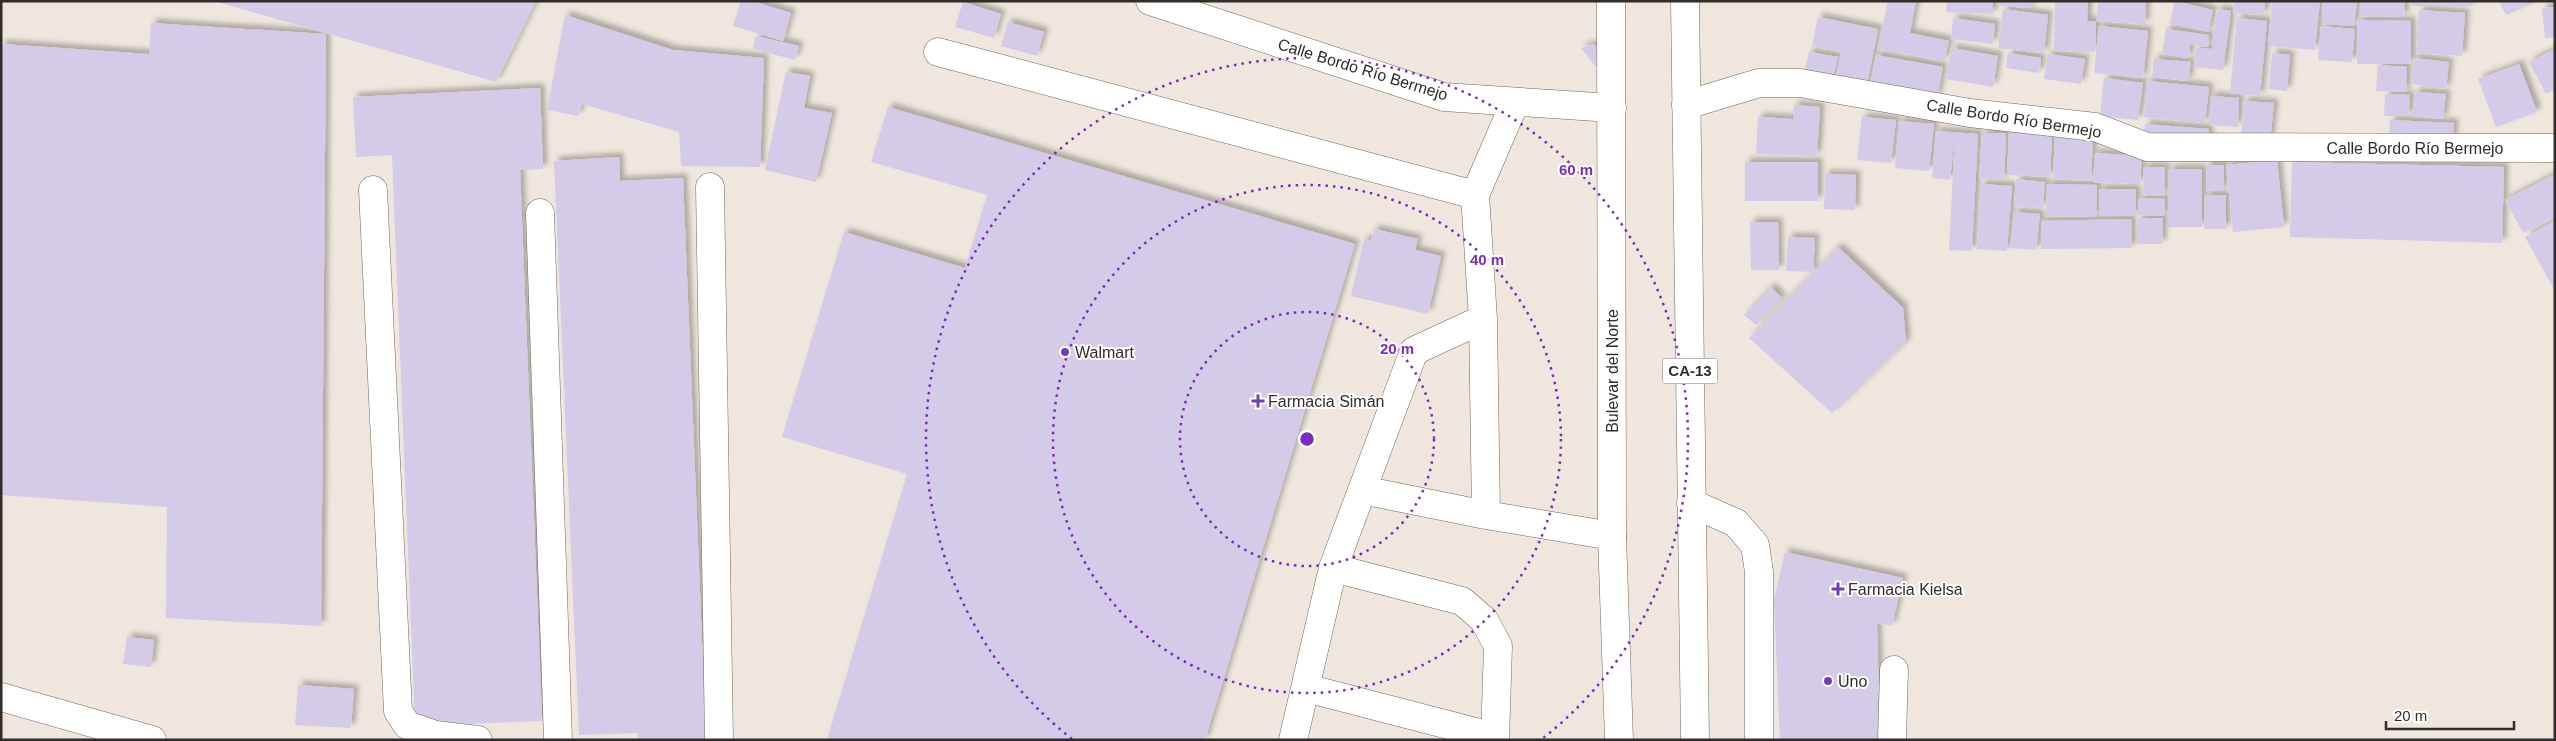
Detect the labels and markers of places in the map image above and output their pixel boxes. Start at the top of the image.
place label: Walmart [1075,344,1135,361]
marker: Walmart [1059,346,1071,358]
place label: Farmacia Simán [1268,393,1384,410]
marker: Farmacia Simán [1252,395,1264,407]
centre of rings [1298,430,1316,448]
place label: Farmacia Kielsa [1848,581,1963,598]
marker: Farmacia Kielsa [1832,583,1844,595]
place label: Uno [1838,673,1867,690]
marker: Uno [1822,675,1834,687]

